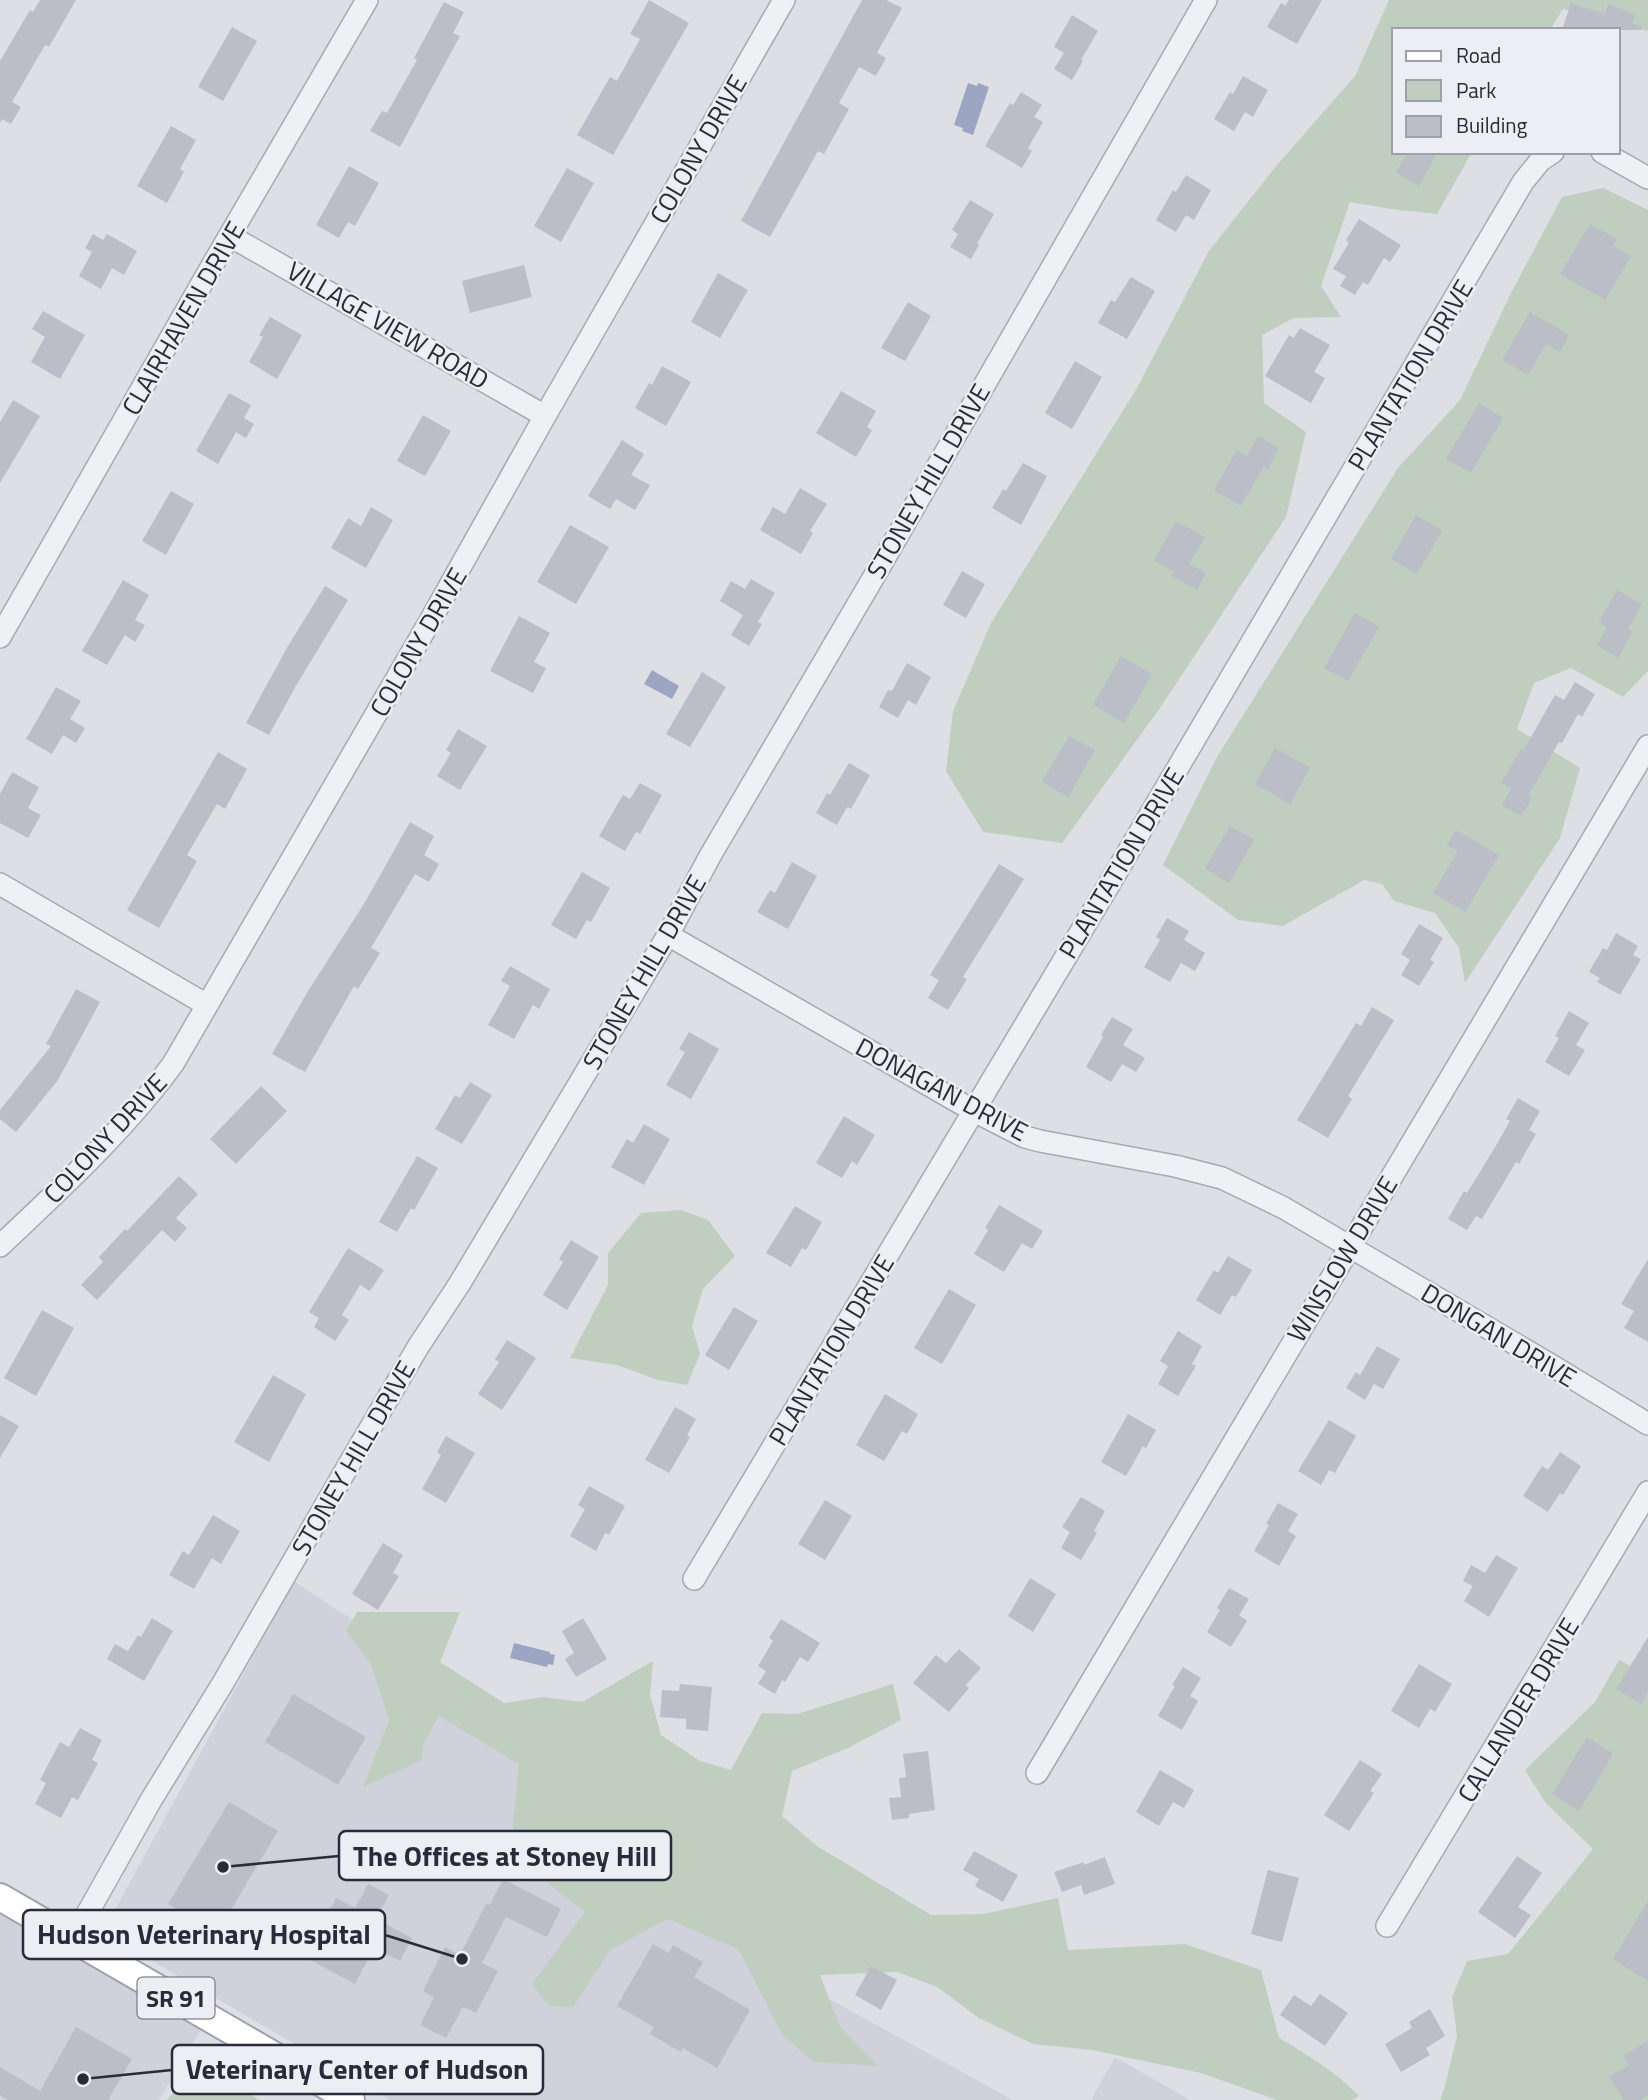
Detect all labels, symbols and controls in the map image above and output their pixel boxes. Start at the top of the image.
legend [1392,28,1620,154]
text: Road [1456,39,1501,71]
street label: COLONY DRIVE [640,67,756,231]
text: Park [1456,74,1496,106]
text: Building [1456,109,1528,141]
street label: CLAIRHAVEN DRIVE [112,214,254,422]
street label: VILLAGE VIEW ROAD [280,251,496,399]
street label: PLANTATION DRIVE [1337,272,1483,478]
street label: STONEY HILL DRIVE [856,376,1000,586]
street label: COLONY DRIVE [360,560,476,724]
street label: PLANTATION DRIVE [1048,760,1194,966]
street label: STONEY HILL DRIVE [572,867,716,1077]
street label: DONAGAN DRIVE [849,1027,1035,1151]
street label: COLONY DRIVE [34,1064,176,1212]
street label: WINSLOW DRIVE [1277,1169,1407,1349]
street label: PLANTATION DRIVE [758,1247,904,1453]
street label: DONGAN DRIVE [1414,1273,1584,1397]
street label: STONEY HILL DRIVE [281,1353,425,1563]
street label: CALLANDER DRIVE [1447,1610,1589,1810]
callout: The Offices at Stoney Hill [339,1831,671,1880]
text: The Offices at Stoney Hill [353,1834,657,1877]
callout: Hudson Veterinary Hospital [23,1910,385,1959]
text: Hudson Veterinary Hospital [37,1912,371,1955]
road number: SR 91 [138,1978,214,2019]
callout: Veterinary Center of Hudson [172,2045,543,2094]
text: Veterinary Center of Hudson [185,2047,529,2090]

